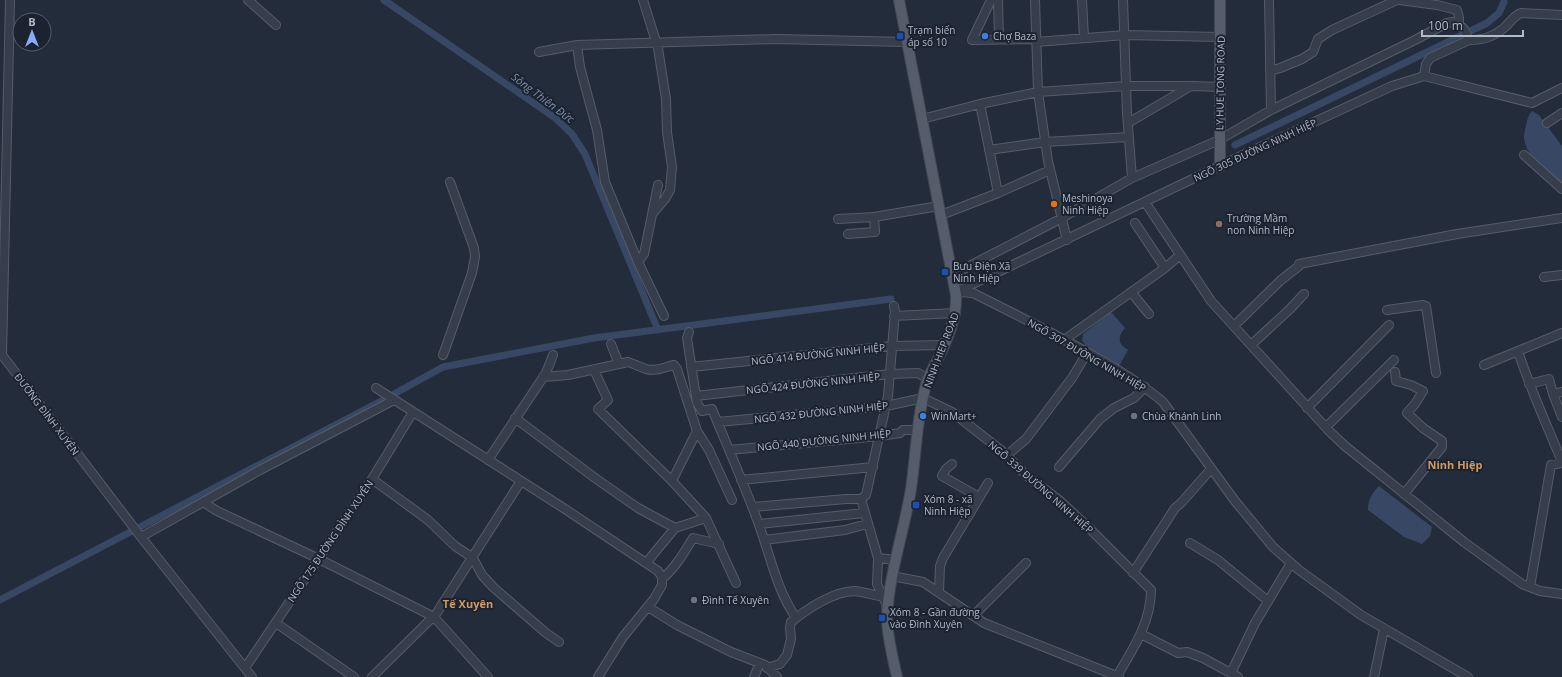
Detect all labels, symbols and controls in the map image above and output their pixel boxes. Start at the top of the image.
north arrow [12,12,52,52]
scale bar [1422,12,1523,38]
text: B [28,14,36,29]
text: 100 m [1428,17,1463,34]
place label: Trạm biến áp số 10 [908,23,955,49]
place label: Chợ Baza [993,29,1036,43]
marker: Trạm biến áp số 10 [895,31,905,41]
marker: Chợ Baza [980,31,990,41]
street label: LY HUE TONG ROAD [1212,36,1228,130]
water label: Sông Thiên Đức [509,69,579,127]
street label: NGÕ 305 ĐƯỜNG NINH HIỆP [1191,115,1319,185]
place label: Meshinoya Ninh Hiệp [1062,191,1113,217]
marker: Meshinoya Ninh Hiệp [1049,199,1059,209]
place label: Trường Mầm non Ninh Hiệp [1227,211,1294,237]
marker: Trường Mầm non Ninh Hiệp [1214,219,1224,229]
place label: Bưu Điện Xã Ninh Hiệp [953,259,1010,285]
marker: Bưu Điện Xã Ninh Hiệp [940,267,950,277]
street label: NINH HIEP ROAD [920,310,962,390]
street label: NGÕ 307 ĐƯỜNG NINH HIỆP [1025,315,1149,395]
street label: NGÕ 414 ĐƯỜNG NINH HIỆP [750,340,886,368]
street label: NGÕ 424 ĐƯỜNG NINH HIỆP [745,369,881,397]
street label: ĐƯỜNG ĐÌNH XUYÊN [11,370,83,458]
street label: NGÕ 432 ĐƯỜNG NINH HIỆP [753,398,889,426]
place label: WinMart+ [931,409,977,423]
place label: Chùa Khánh Linh [1142,409,1221,423]
marker: WinMart+ [918,411,928,421]
marker: Chùa Khánh Linh [1129,411,1139,421]
street label: NGÕ 440 ĐƯỜNG NINH HIỆP [756,426,892,454]
street label: NGÕ 339 ĐƯỜNG NINH HIỆP [986,438,1096,536]
district label: Ninh Hiệp [1428,457,1482,472]
street label: NGÕ 175 ĐƯỜNG ĐÌNH XUYÊN [284,477,376,605]
place label: Xóm 8 - xã Ninh Hiệp [924,492,973,518]
marker: Xóm 8 - xã Ninh Hiệp [911,500,921,510]
place label: Đình Tế Xuyên [702,593,769,607]
marker: Đình Tế Xuyên [689,595,699,605]
district label: Tế Xuyên [443,596,493,611]
place label: Xóm 8 - Gần đường vào Đình Xuyên [890,605,980,631]
marker: Xóm 8 - Gần đường vào Đình Xuyên [877,613,887,623]

